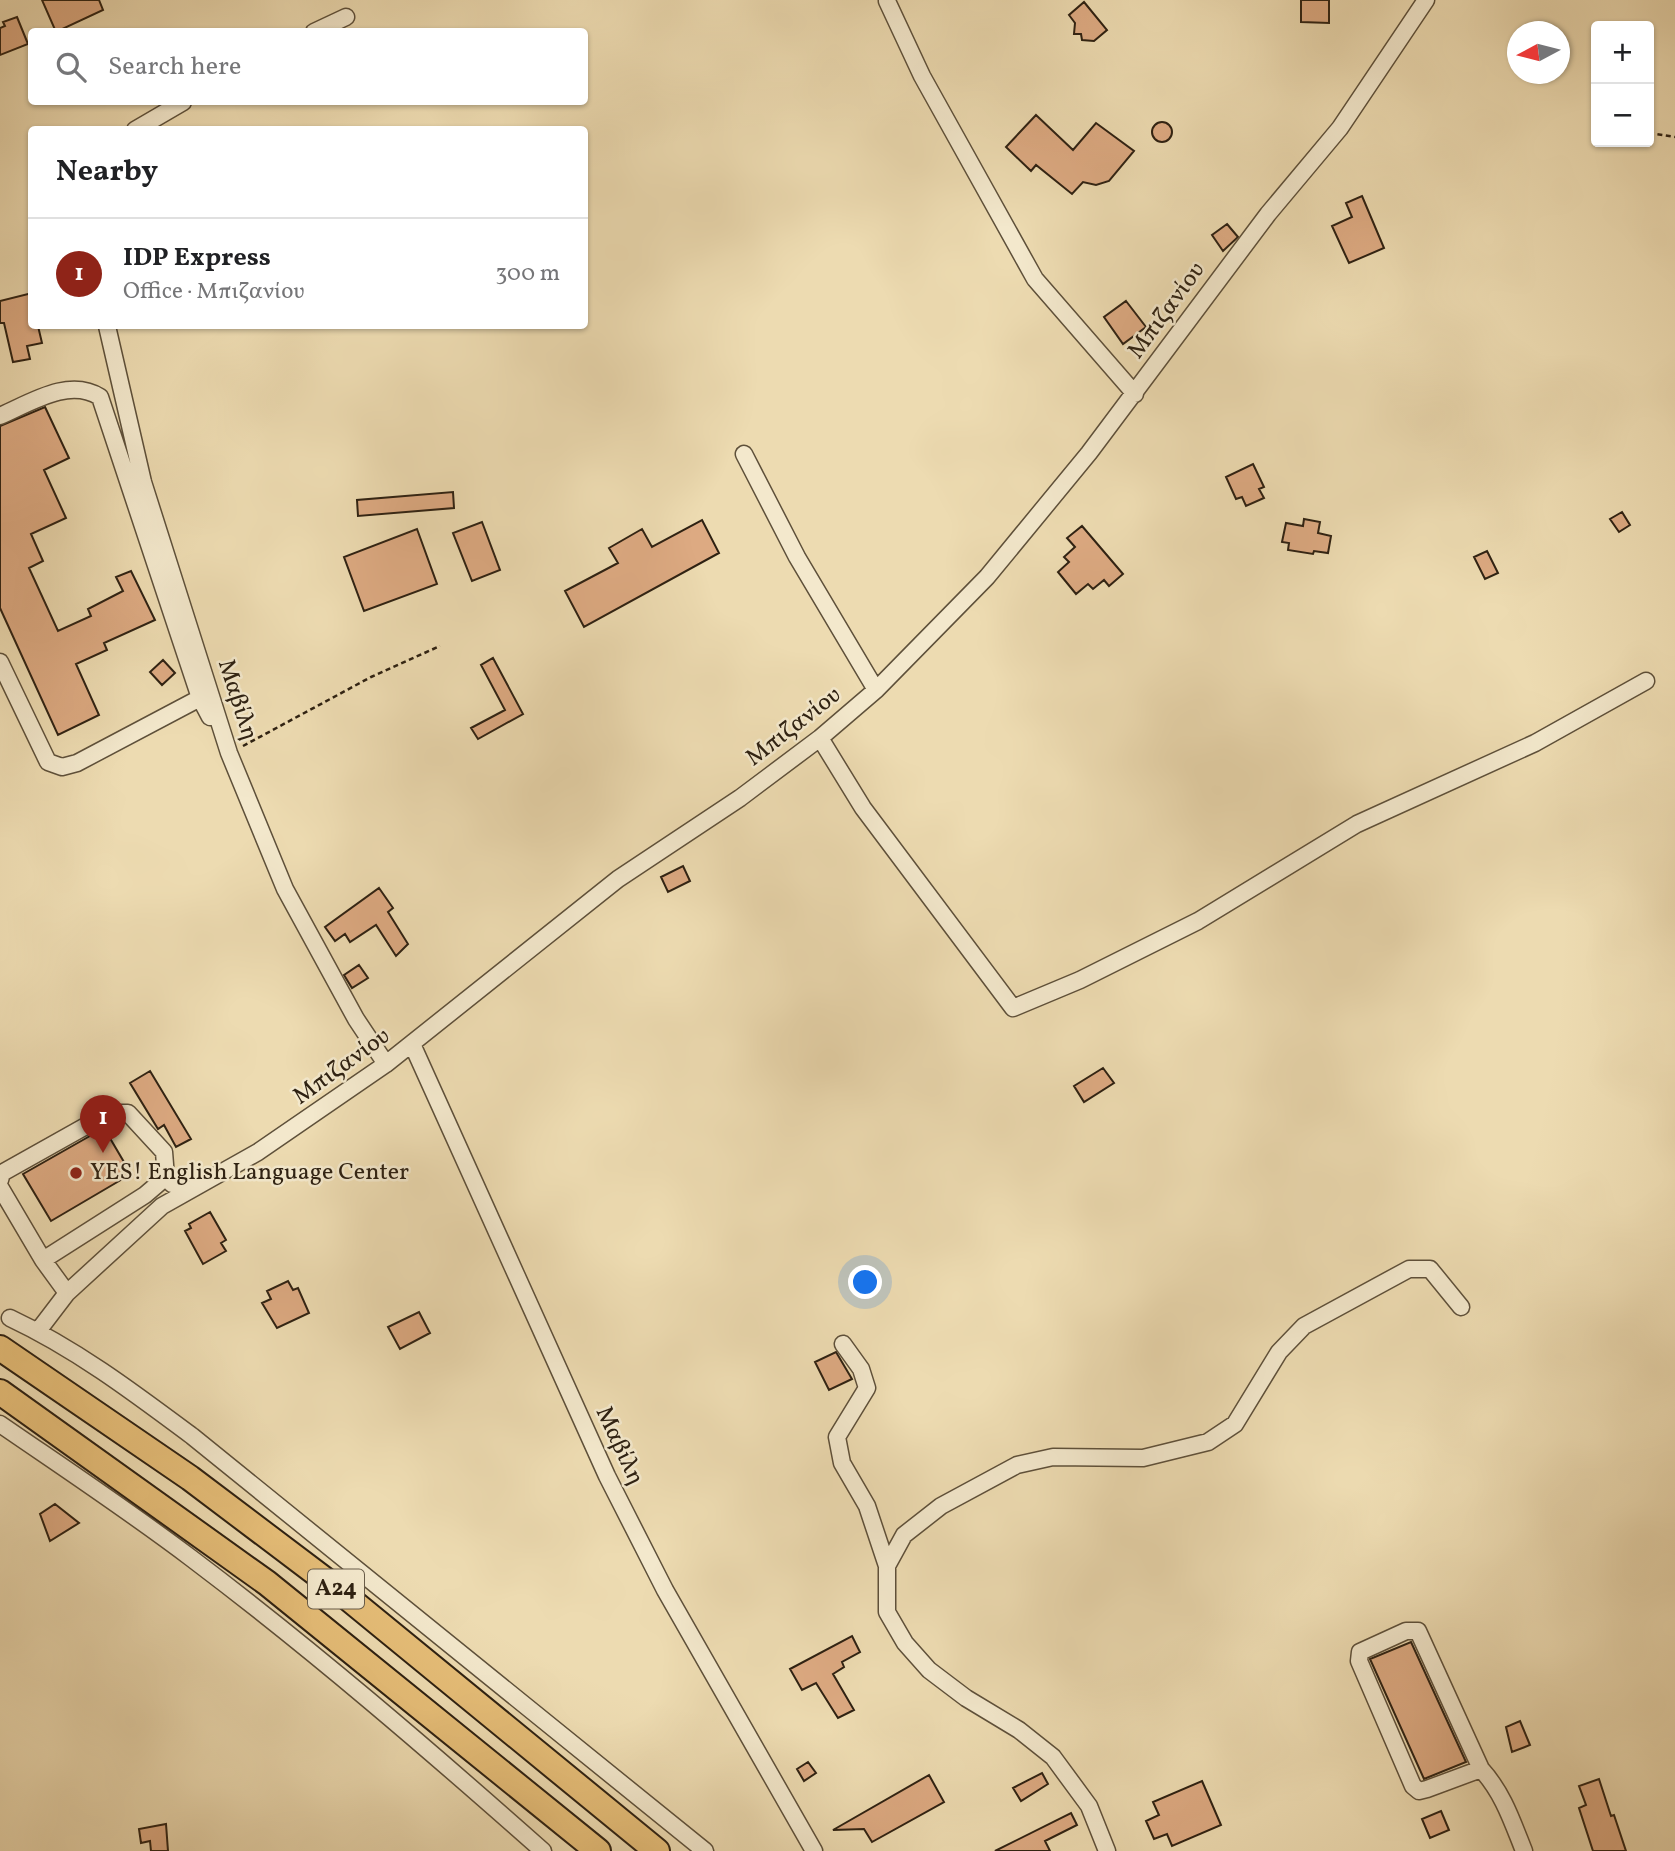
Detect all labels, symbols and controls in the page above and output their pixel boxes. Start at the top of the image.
north arrow [1507,21,1570,84]
map controls [1591,21,1654,147]
button: + [1591,21,1654,84]
search box [28,28,588,105]
icon: search [52,48,90,86]
text: Search here [108,49,241,85]
button: − [1591,84,1654,147]
text: Nearby [56,151,158,193]
text: IDP Express [123,240,271,276]
street label: Μπιζανίου [1120,255,1214,367]
text: 1 [74,258,84,290]
text: 300 m [496,258,560,290]
text: Office · Μπιζανίου [123,276,305,308]
street label: Μαβίλη [208,655,266,745]
street label: Μπιζανίου [739,679,849,775]
street label: Μπιζανίου [286,1020,398,1114]
pin: 1 [80,1095,126,1153]
place label: YES! English Language Center [90,1156,409,1190]
marker: YES! English Language Center [68,1165,84,1181]
your location [848,1265,882,1299]
street label: Μαβίλη [586,1401,652,1491]
road number: Α24 [308,1570,364,1608]

